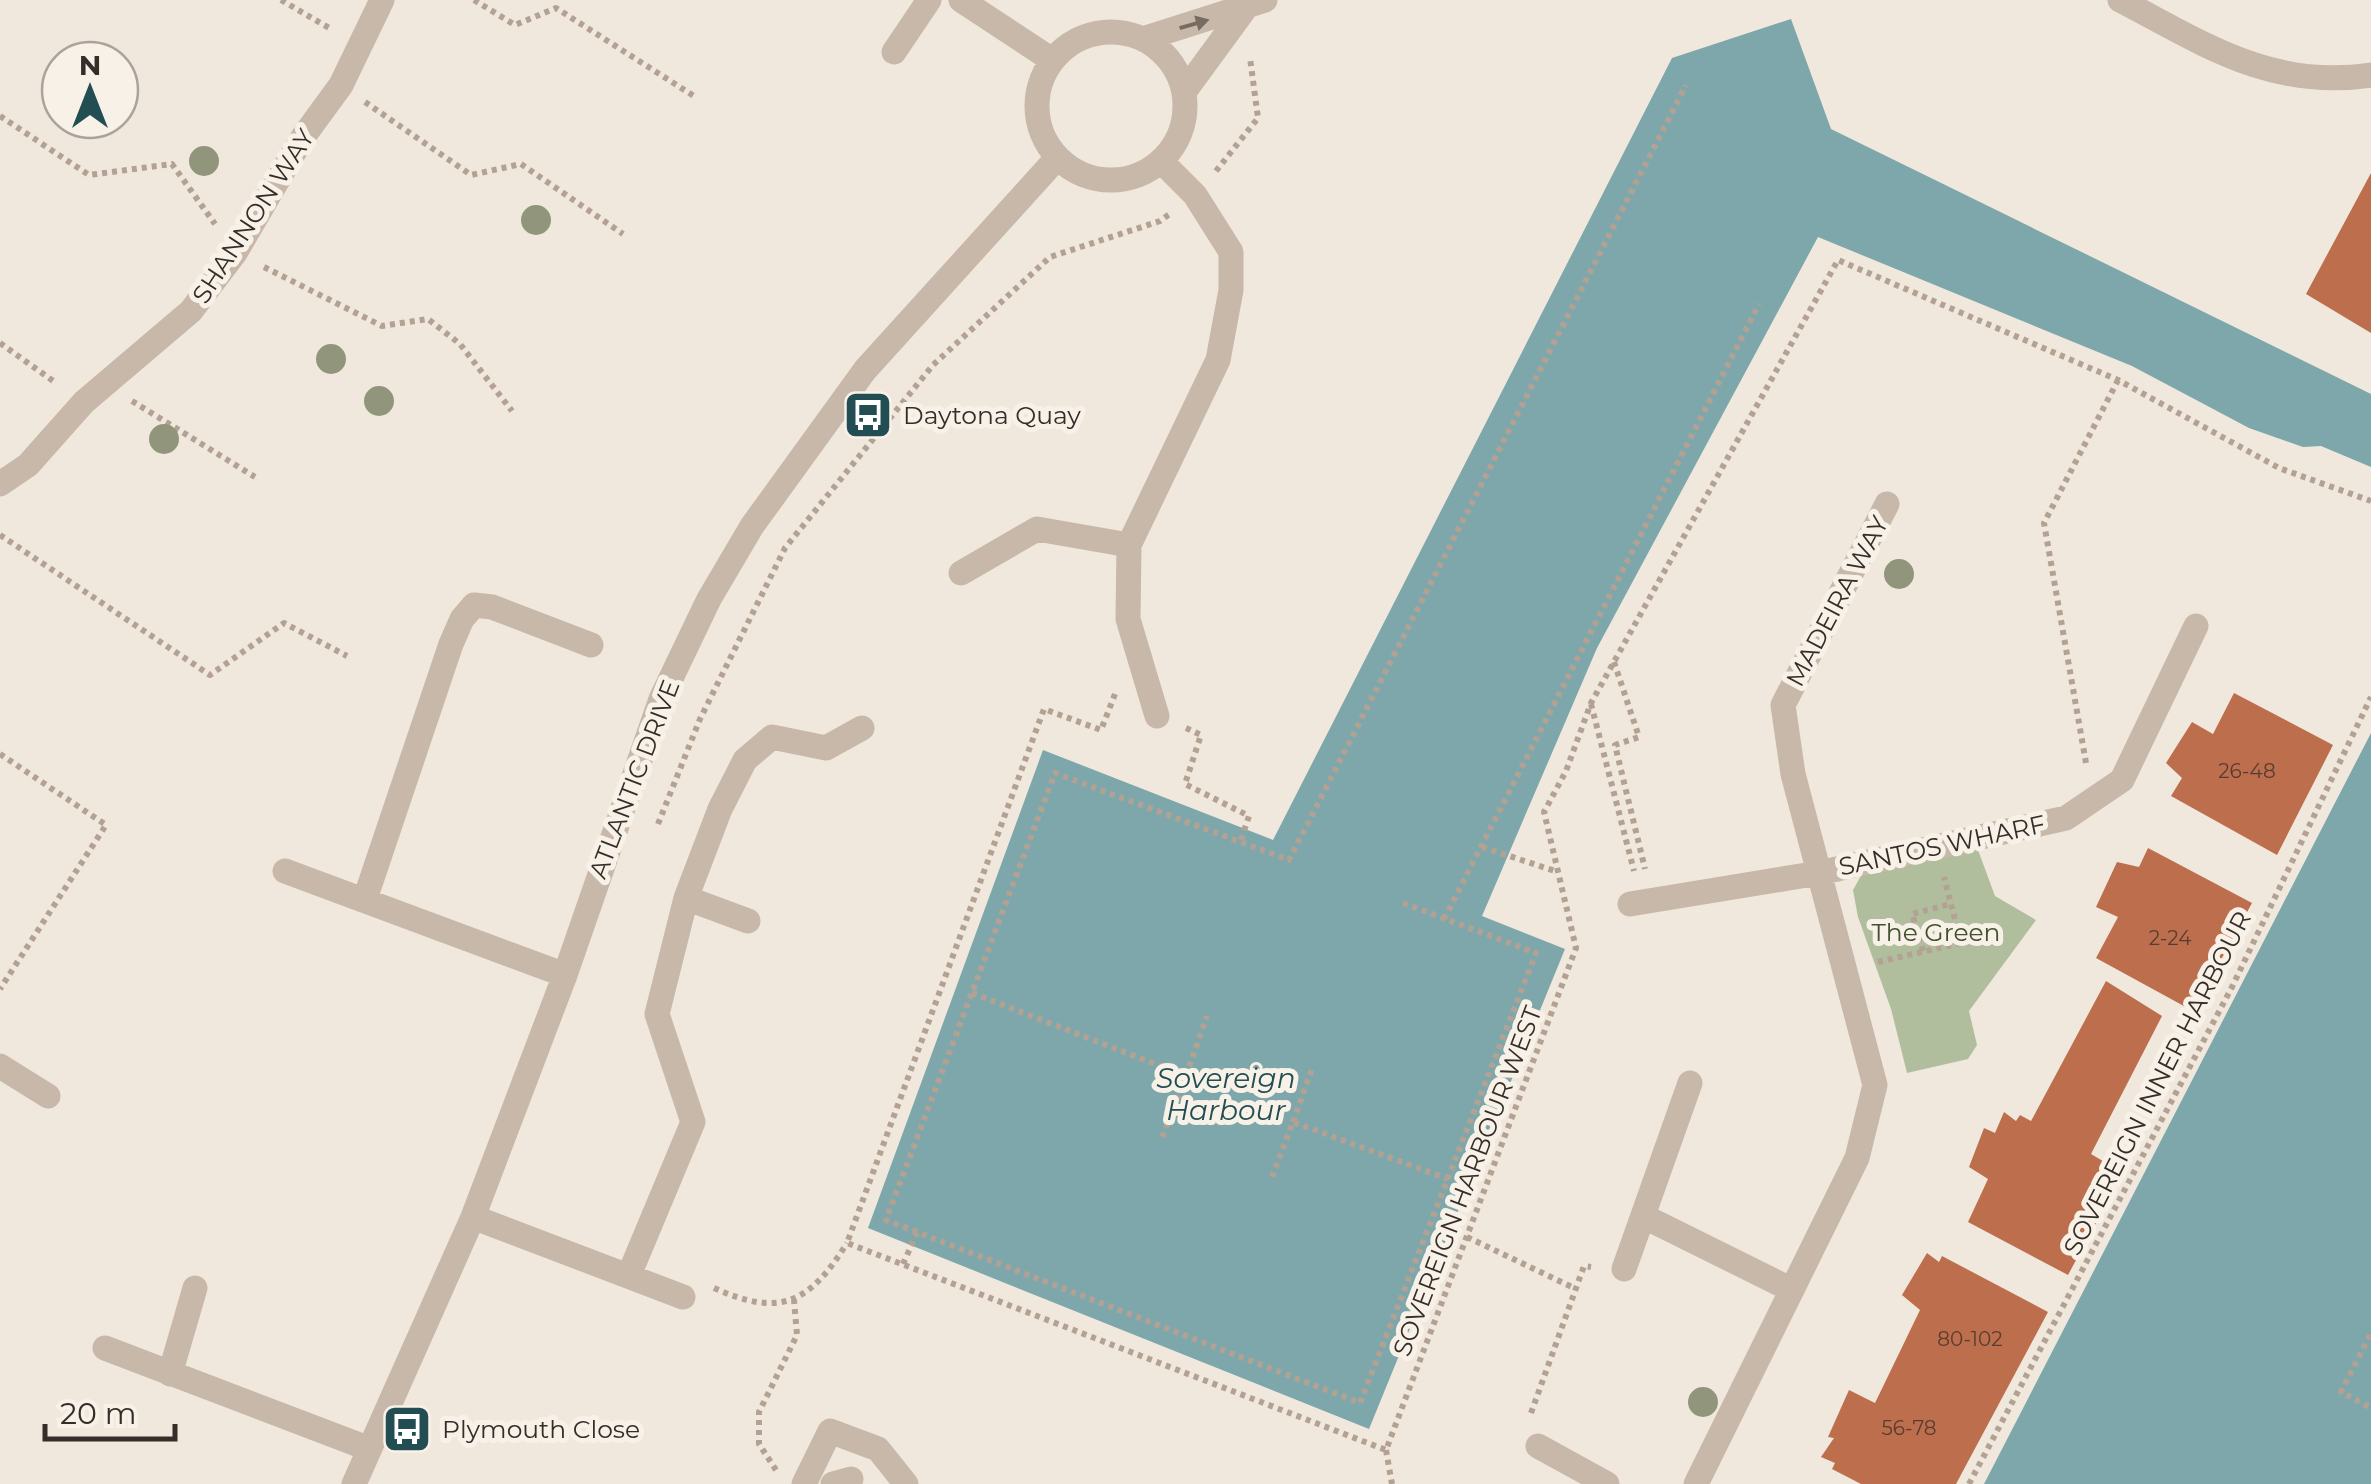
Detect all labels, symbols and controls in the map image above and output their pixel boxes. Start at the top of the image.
one-way arrow [1179,16,1209,31]
north arrow [40,40,140,140]
text: N [79,48,101,82]
street label: SHANNON WAY [186,123,321,309]
bus stop icon: Daytona Quay [842,389,894,441]
place label: Daytona Quay [903,400,1081,430]
street label: MADEIRA WAY [1779,511,1895,691]
street label: ATLANTIC DRIVE [582,675,686,883]
house number: 26-48 [2218,759,2276,783]
street label: SANTOS WHARF [1836,808,2048,882]
street label: SOVEREIGN INNER HARBOUR [2057,906,2257,1260]
park label: The Green [1871,917,2001,947]
house number: 2-24 [2149,926,2191,950]
street label: SOVEREIGN HARBOUR WEST [1386,1001,1548,1360]
water label: Sovereign Harbour [1156,1061,1296,1127]
house number: 80-102 [1937,1327,2003,1351]
scale bar [45,1379,175,1441]
text: 20 m [60,1395,137,1432]
bus stop icon: Plymouth Close [381,1403,433,1455]
place label: Plymouth Close [442,1414,640,1444]
house number: 56-78 [1881,1416,1937,1440]

